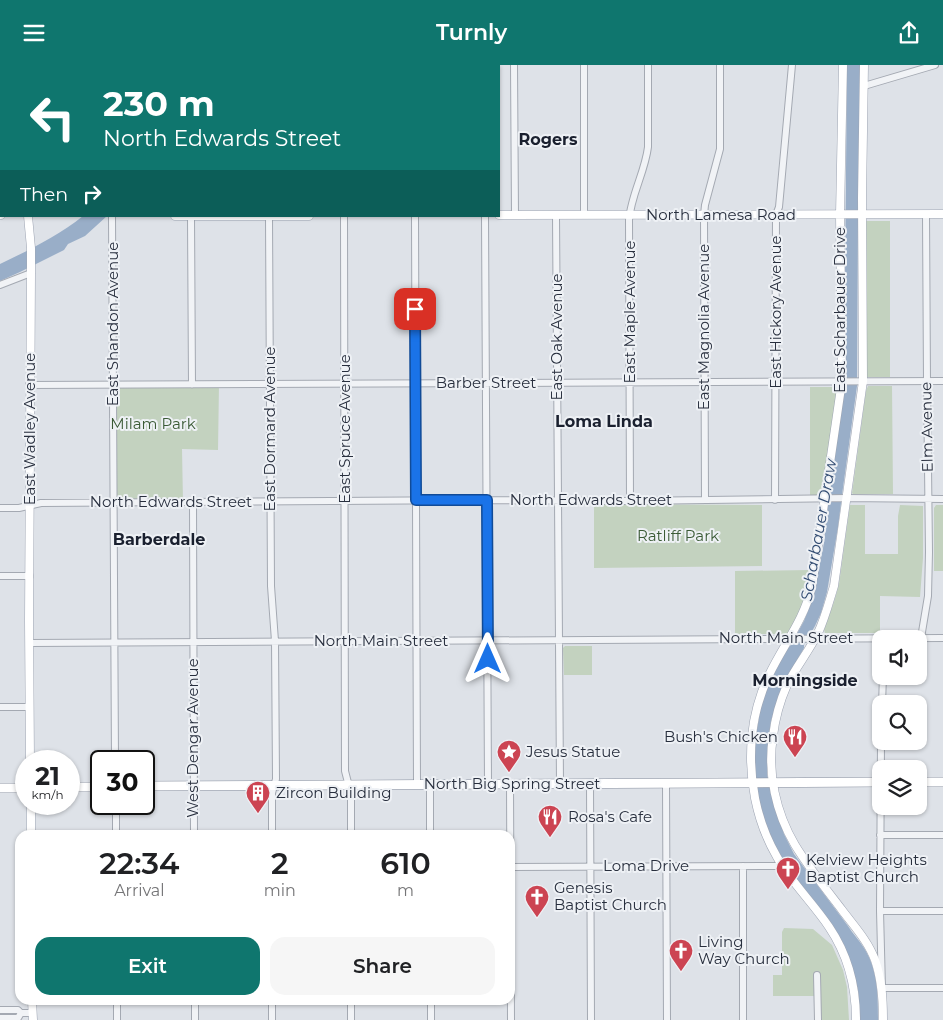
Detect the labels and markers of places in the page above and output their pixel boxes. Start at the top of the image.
pin [394,288,436,330]
restaurant icon: Bush's Chicken [782,724,808,758]
place label: Bush's Chicken [664,727,778,746]
place icon: Jesus Statue [496,739,522,773]
place label: Jesus Statue [525,742,620,761]
building icon: Zircon Building [245,780,271,814]
place label: Zircon Building [276,783,392,802]
restaurant icon: Rosa's Cafe [537,804,563,838]
place label: Rosa's Cafe [568,807,652,826]
place label: Kelview Heights Baptist Church [806,850,927,886]
church icon: Kelview Heights Baptist Church [775,856,801,890]
place label: Genesis Baptist Church [554,878,667,914]
church icon: Genesis Baptist Church [524,884,550,918]
place label: Living Way Church [698,932,790,968]
church icon: Living Way Church [668,938,694,972]

